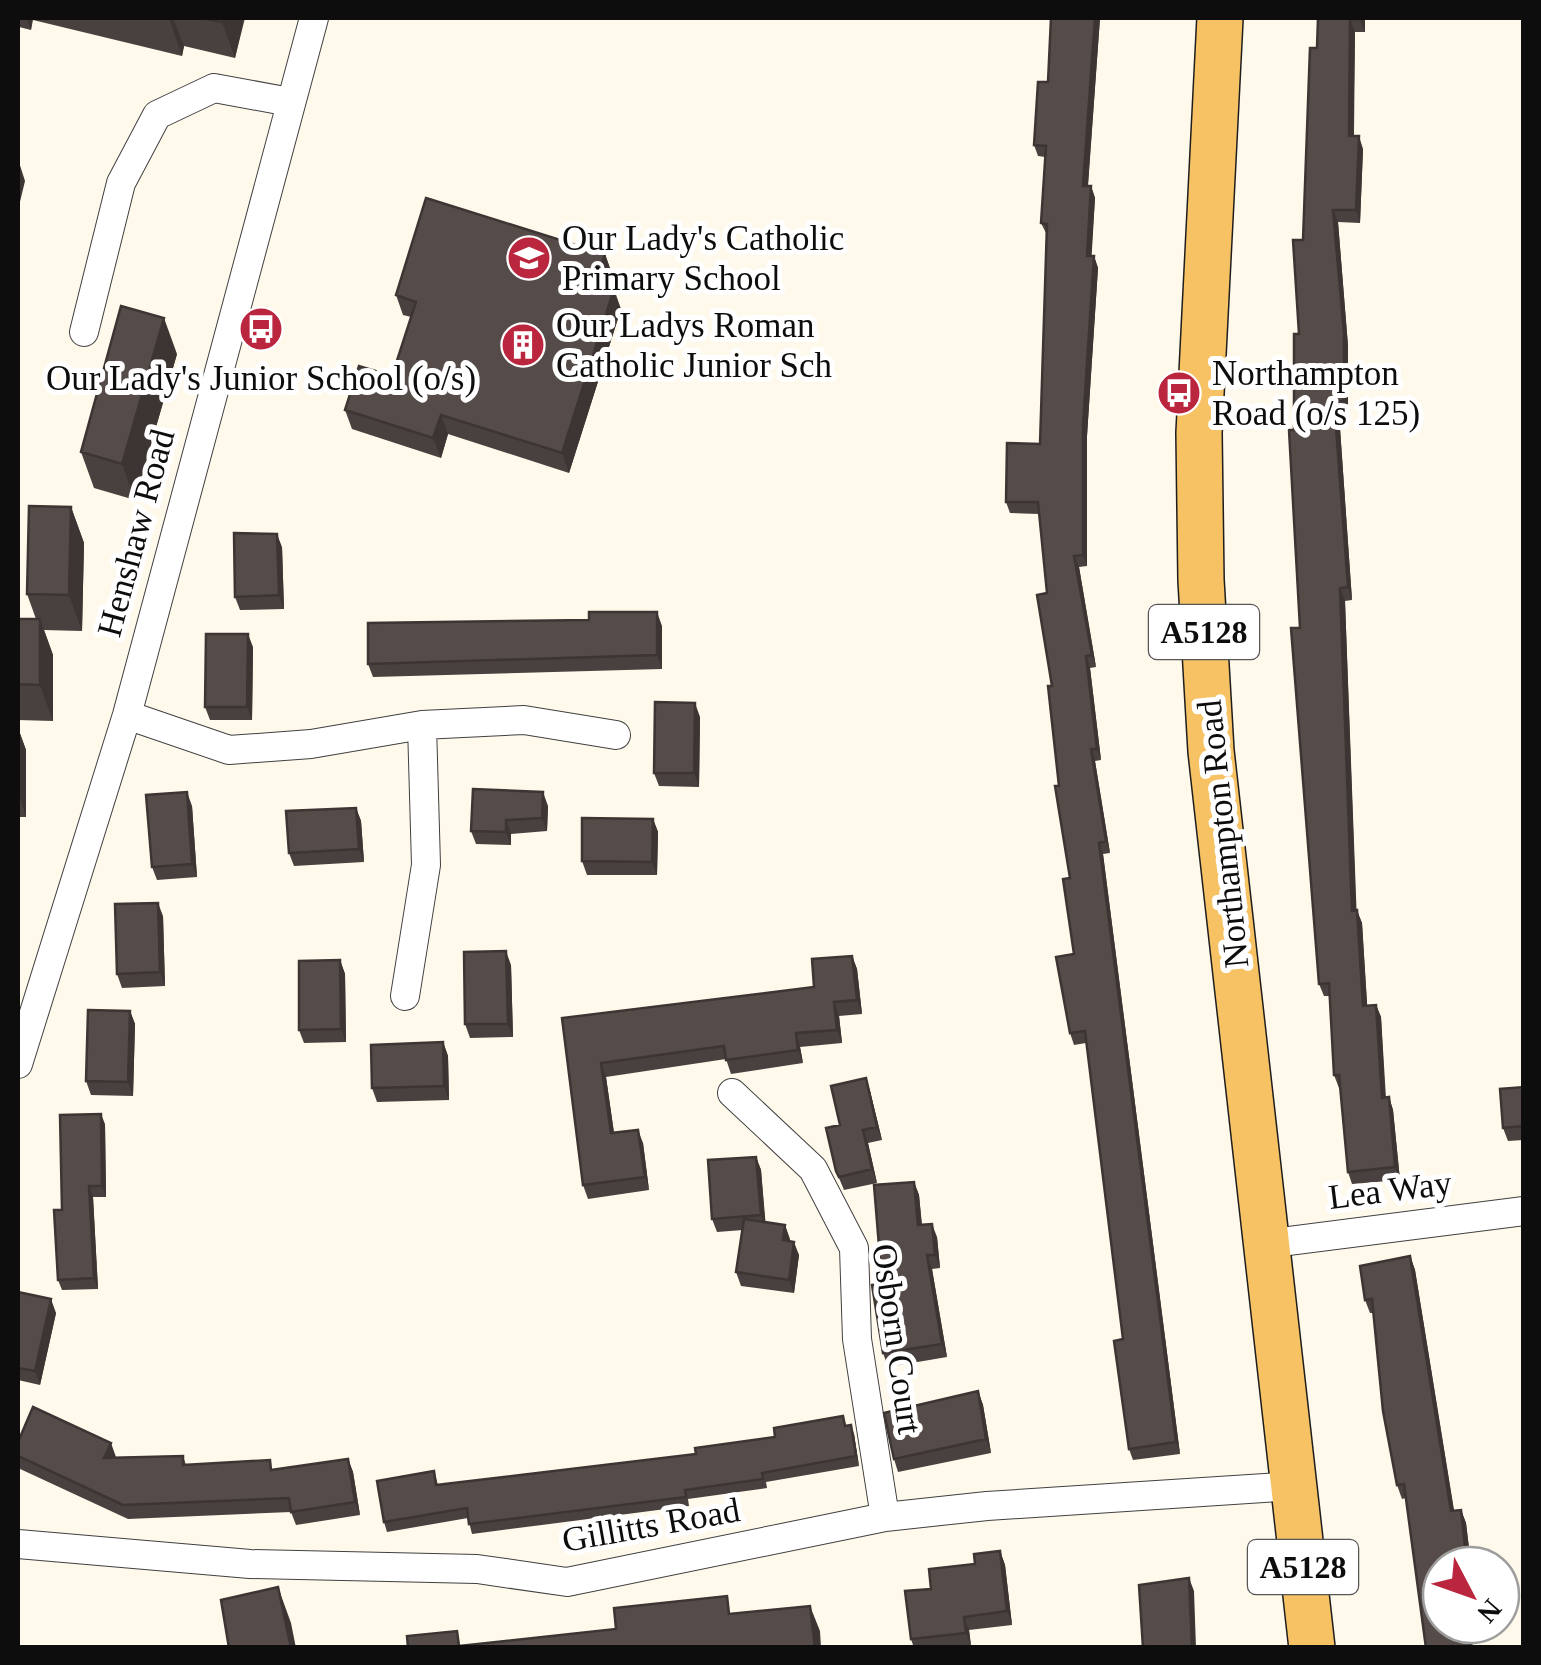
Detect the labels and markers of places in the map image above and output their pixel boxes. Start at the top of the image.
place label: Our Lady's Catholic Primary School [562,219,844,298]
school or university icon: Our Lady's Catholic Primary School [506,235,552,281]
bus stop icon: Our Lady's Junior School (o/s) [238,306,284,352]
place label: Our Ladys Roman Catholic Junior Sch [556,306,833,385]
building icon: Our Ladys Roman Catholic Junior Sch [500,322,546,368]
place label: Northampton Road (o/s 125) [1212,354,1420,433]
place label: Our Lady's Junior School (o/s) [46,359,476,398]
bus stop icon: Northampton Road (o/s 125) [1156,370,1202,416]

